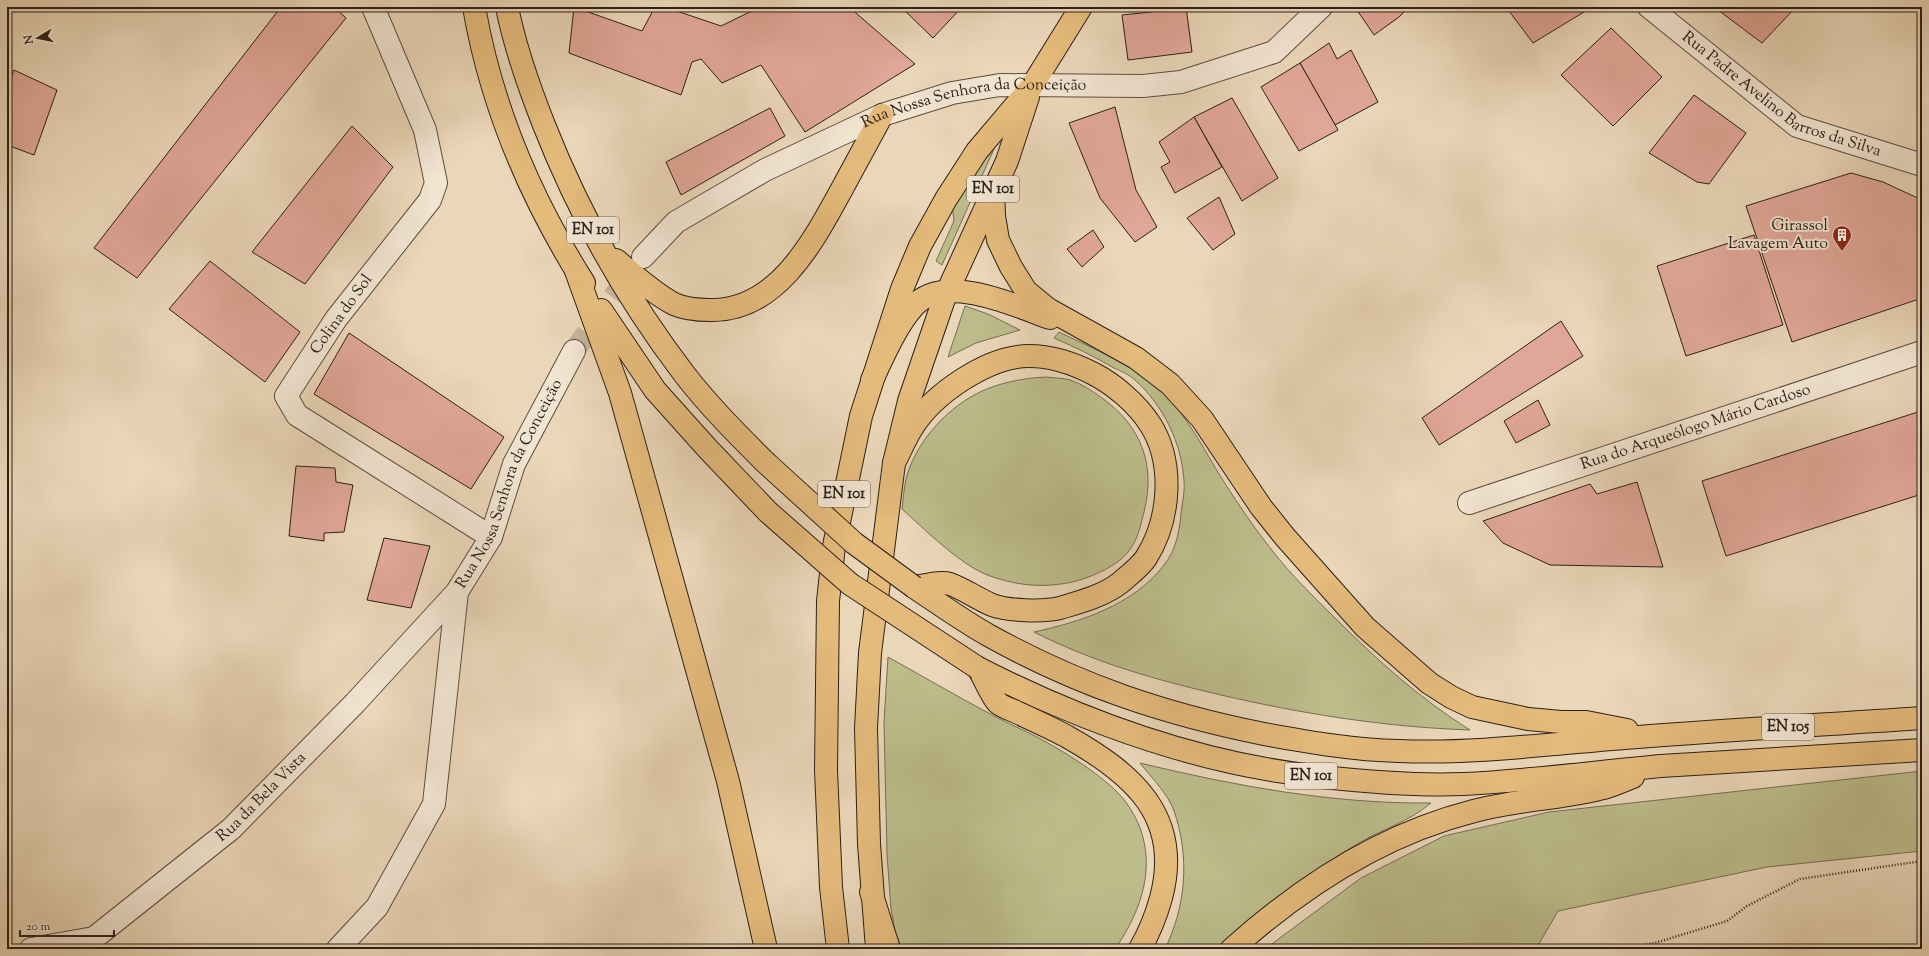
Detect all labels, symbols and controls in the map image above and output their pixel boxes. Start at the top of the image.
north arrow [18,18,58,58]
street label: Rua Padre Avelino Barros da Silva [1677,26,1884,163]
text: N [20,34,38,46]
street label: Rua Nossa Senhora da Conceição [858,73,1087,134]
road number: EN 101 [967,176,1019,202]
place label: Girassol Lavagem Auto [1728,215,1829,256]
road number: EN 101 [567,217,619,243]
building icon: Girassol Lavagem Auto [1831,224,1853,252]
street label: Colina do Sol [305,270,379,360]
street label: Rua Nossa Senhora da Conceição [450,375,569,593]
street label: Rua do Arqueólogo Mário Cardoso [1578,378,1814,476]
road number: EN 101 [818,481,870,507]
road number: EN 105 [1762,714,1814,740]
street label: Rua da Bela Vista [212,747,312,848]
road number: EN 101 [1285,763,1337,789]
scale bar [20,912,114,938]
text: 20 m [26,918,51,936]

